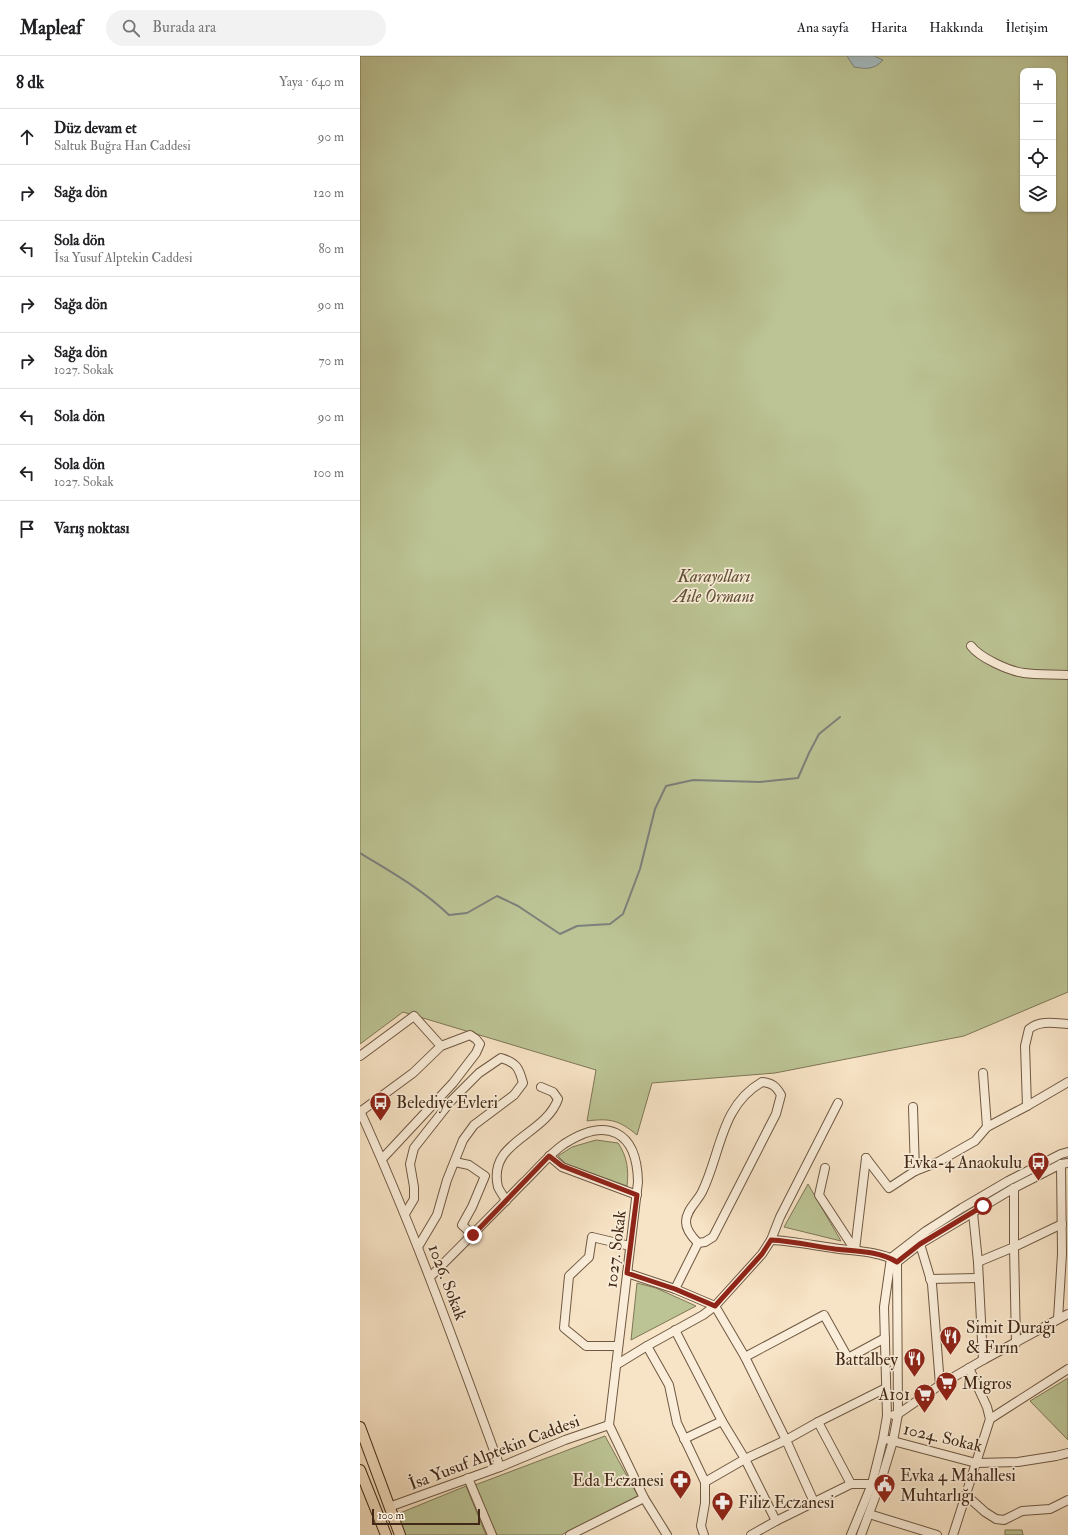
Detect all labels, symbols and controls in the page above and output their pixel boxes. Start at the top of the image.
search box [106,10,386,46]
text: Mapleaf [20,16,82,40]
icon: search [120,17,142,39]
text: Burada ara [152,18,216,37]
text: Ana sayfa [797,19,849,36]
text: Harita [871,19,907,36]
text: Hakkında [929,19,983,36]
text: İletişim [1005,19,1048,36]
map controls [1020,68,1056,212]
button: + [1020,68,1056,104]
text: 8 dk [16,72,44,93]
text: Yaya · 640 m [279,74,344,90]
button: − [1020,104,1056,140]
text: Düz devam et [54,119,137,138]
icon: ahead [16,126,38,148]
text: 90 m [318,129,344,145]
text: Saltuk Buğra Han Caddesi [54,138,191,154]
button: locate [1020,140,1056,176]
button: layers [1020,176,1056,212]
icon: right [16,182,38,204]
text: Sağa dön [54,183,108,202]
text: 120 m [313,185,344,201]
text: Sola dön [54,231,105,250]
icon: left [16,238,38,260]
text: 80 m [318,241,344,257]
text: İsa Yusuf Alptekin Caddesi [54,250,192,266]
icon: right [16,294,38,316]
text: Sağa dön [54,295,108,314]
text: 90 m [318,297,344,313]
text: Sağa dön [54,343,108,362]
icon: right [16,350,38,372]
text: 70 m [319,353,344,369]
text: 1027. Sokak [54,362,114,378]
icon: left [16,406,38,428]
text: Sola dön [54,407,105,426]
text: 90 m [318,409,344,425]
text: Sola dön [54,455,105,474]
icon: left [16,462,38,484]
text: 100 m [313,465,344,481]
text: 1027. Sokak [54,474,114,490]
icon: arrive [16,518,38,540]
text: Varış noktası [54,519,129,538]
park label: Karayolları Aile Ormanı [672,566,754,607]
bus stop icon: Belediye Evleri [368,1089,394,1122]
place label: Belediye Evleri [396,1092,498,1114]
bus stop icon: Evka-4 Anaokulu [1025,1149,1051,1182]
place label: Evka-4 Anaokulu [903,1152,1022,1173]
route start [974,1197,992,1215]
street label: 1027. Sokak [600,1209,631,1289]
route end [464,1226,482,1244]
street label: 1026. Sokak [423,1241,472,1323]
place label: Simit Durağı & Fırın [966,1317,1056,1358]
restaurant icon: Simit Durağı & Fırın [937,1324,963,1357]
restaurant icon: Battalbey [901,1346,927,1379]
place label: Battalbey [835,1349,899,1371]
supermarket icon: Migros [933,1370,959,1403]
place label: Migros [962,1373,1012,1394]
supermarket icon: A101 [912,1381,938,1414]
place label: A101 [878,1384,910,1405]
street label: İsa Yusuf Alptekin Caddesi [406,1409,583,1496]
street label: 1024. Sokak [901,1418,984,1457]
place label: Evka 4 Mahallesi Muhtarlığı [900,1465,1016,1506]
pharmacy icon: Eda Eczanesi [667,1467,693,1500]
place label: Eda Eczanesi [572,1470,664,1491]
public building icon: Evka 4 Mahallesi Muhtarlığı [871,1472,897,1505]
pharmacy icon: Filiz Eczanesi [709,1489,735,1522]
place label: Filiz Eczanesi [738,1492,835,1513]
scale bar [372,1507,480,1526]
text: 100 m [378,1509,404,1522]

